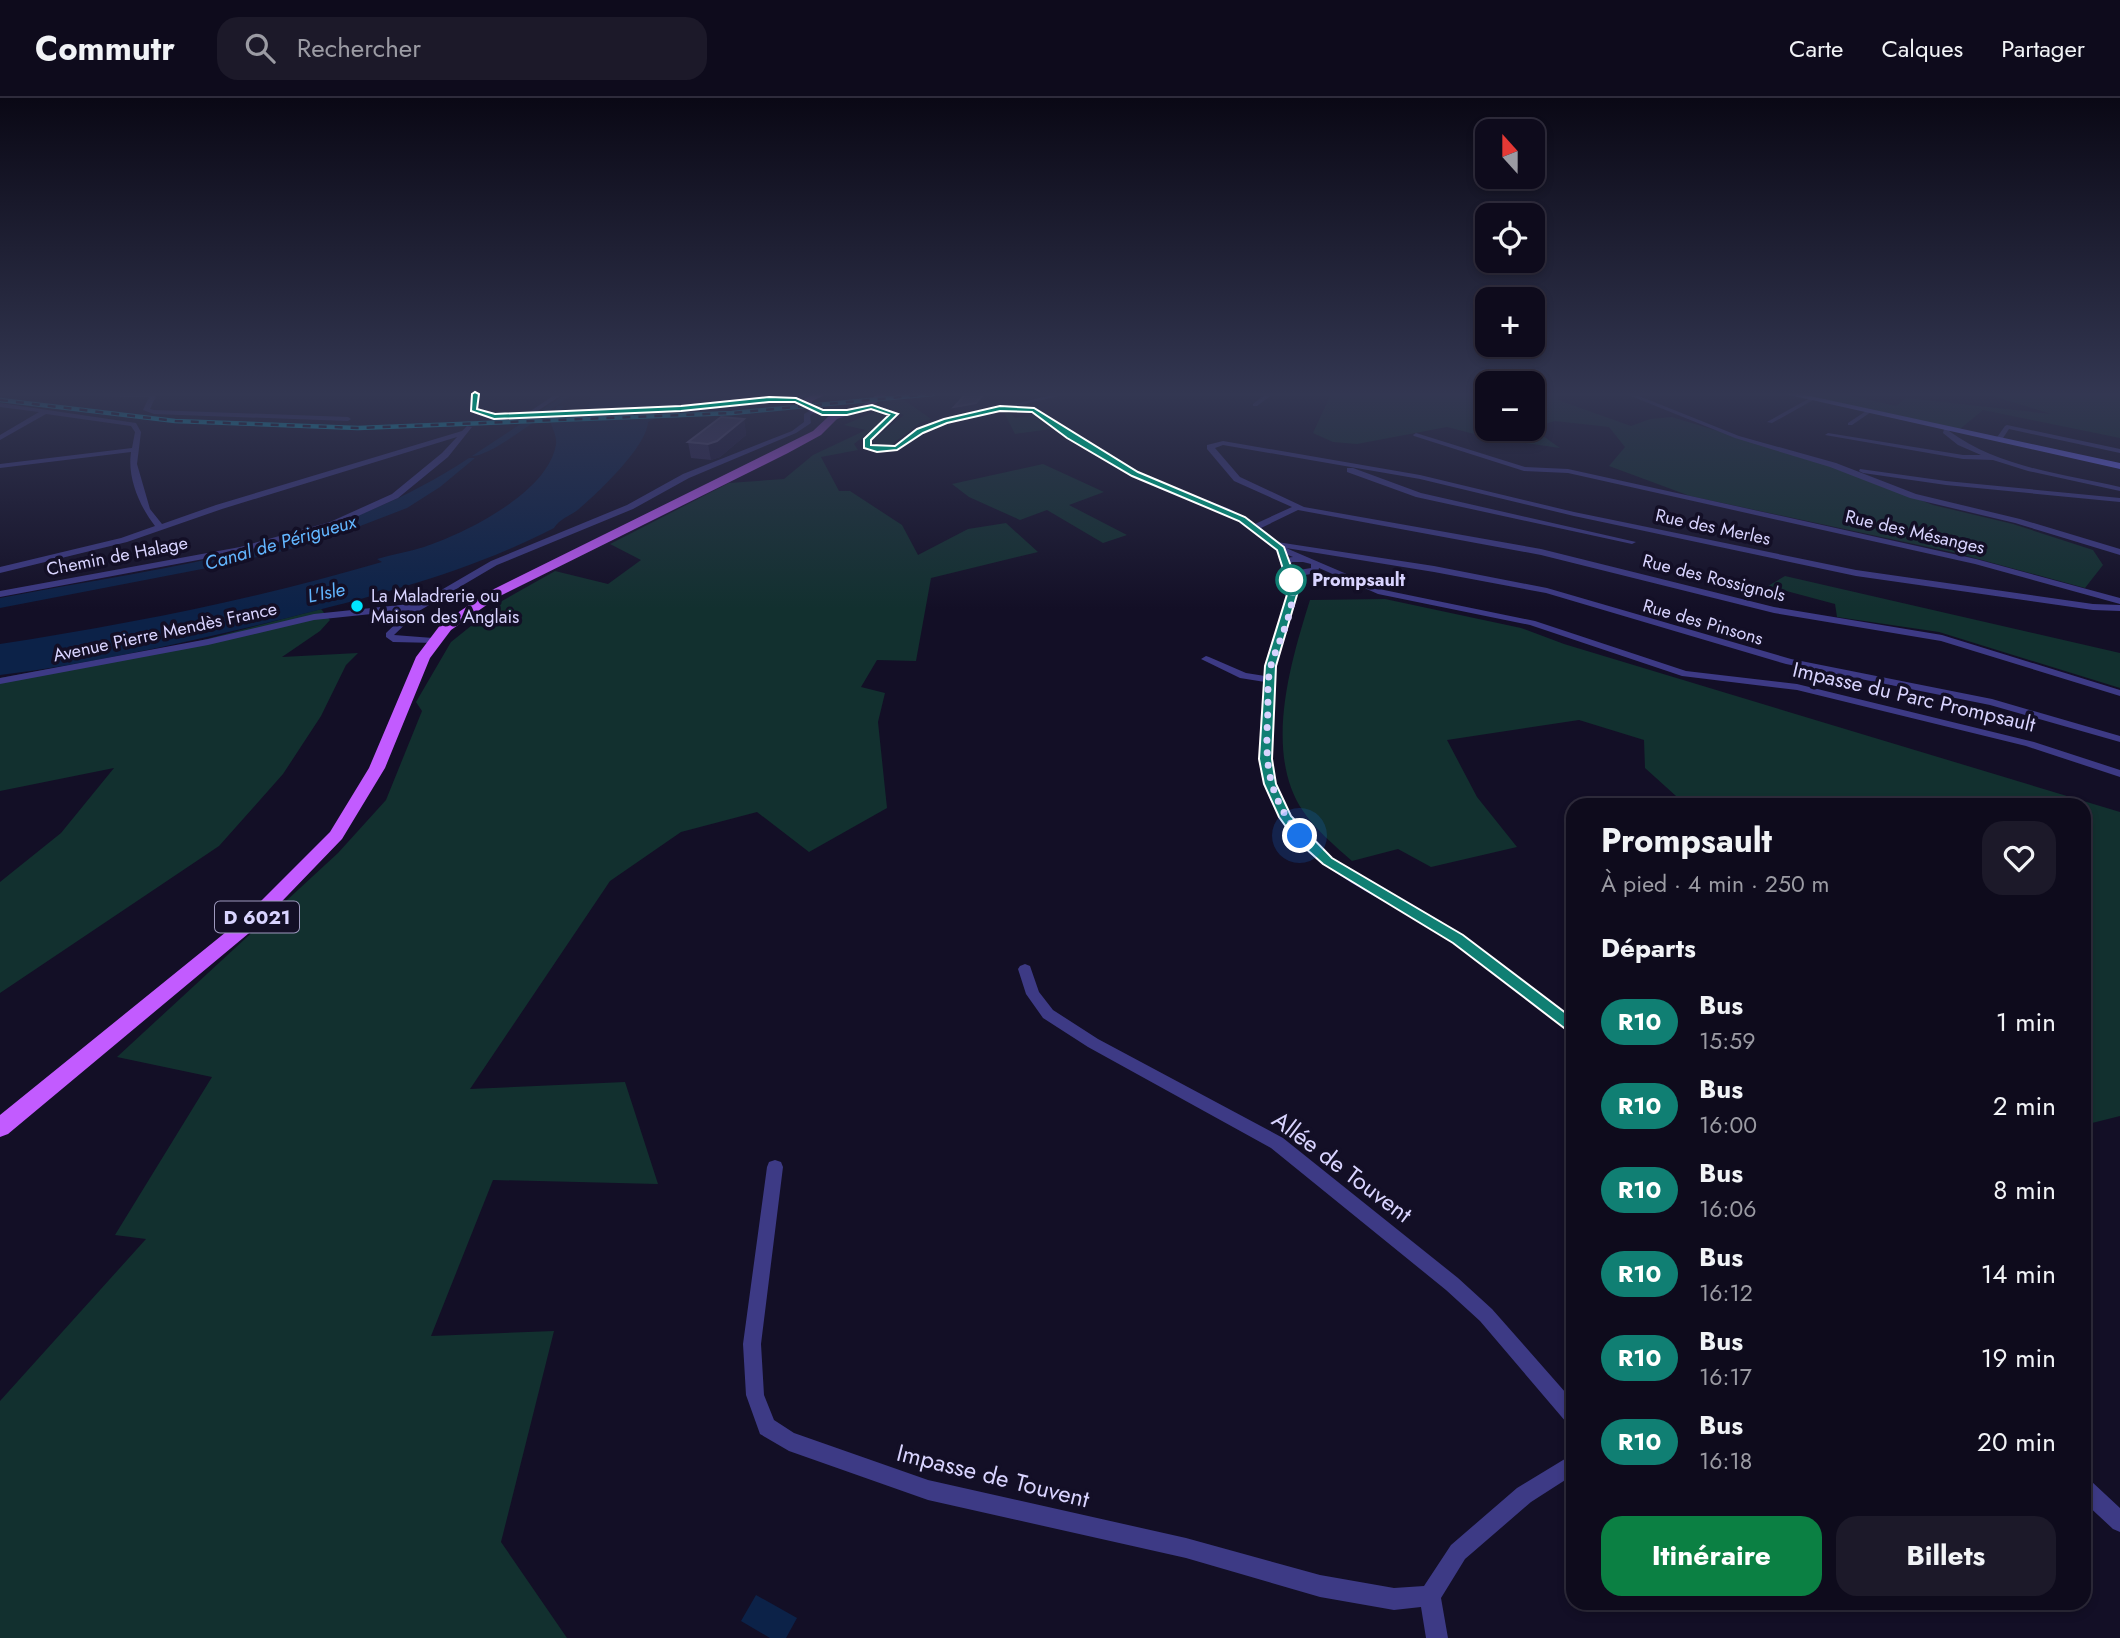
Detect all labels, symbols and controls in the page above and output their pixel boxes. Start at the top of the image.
search box [217,17,707,80]
text: Commutr [35,25,175,72]
icon: search [241,29,279,67]
text: Rechercher [297,29,421,67]
text: Carte [1789,31,1843,66]
text: Calques [1881,31,1963,66]
text: Partager [2001,31,2085,66]
north arrow [1475,119,1545,189]
map controls [1475,119,1545,441]
button: locate [1475,203,1545,273]
button: + [1475,287,1545,357]
button: − [1475,371,1545,441]
street label: Rue des Merles [1653,502,1773,552]
street label: Rue des Mésanges [1843,503,1987,561]
water label: Canal de Périgueux [201,508,360,577]
street label: Chemin de Halage [44,530,190,582]
street label: Rue des Rossignols [1640,548,1788,608]
marker: Prompsault [1276,565,1306,595]
place label: Prompsault [1312,567,1406,593]
water label: L'Isle [305,575,348,610]
place label: La Maladrerie ou Maison des Anglais [371,583,519,630]
street label: Rue des Pinsons [1640,592,1766,652]
street label: Avenue Pierre Mendès France [51,596,279,668]
marker: La Maladrerie ou Maison des Anglais [349,598,365,614]
street label: Impasse du Parc Prompsault [1790,654,2038,740]
text: Prompsault [1601,817,1772,864]
your location [1282,818,1317,853]
button: heart [1982,821,2056,895]
text: À pied · 4 min · 250 m [1601,867,1830,901]
road number: D 6021 [215,902,299,932]
text: Départs [1601,929,1696,967]
text: Bus [1699,986,1743,1024]
text: 1 min [1996,1003,2056,1041]
text: R10 [1618,1004,1661,1039]
text: 15:59 [1699,1024,1755,1058]
text: Bus [1699,1070,1743,1108]
text: 2 min [1993,1087,2056,1125]
text: R10 [1618,1088,1661,1123]
street label: Allée de Touvent [1265,1102,1420,1231]
text: 16:00 [1699,1108,1757,1142]
text: Bus [1699,1154,1743,1192]
text: 8 min [1993,1171,2056,1209]
text: R10 [1618,1172,1661,1207]
text: 16:06 [1699,1192,1757,1226]
text: Bus [1699,1238,1743,1276]
text: 14 min [1981,1255,2056,1293]
text: R10 [1618,1256,1661,1291]
text: 16:12 [1699,1276,1753,1310]
text: Bus [1699,1322,1743,1360]
text: 19 min [1981,1339,2056,1377]
text: R10 [1618,1340,1661,1375]
text: 16:17 [1699,1360,1752,1394]
text: Bus [1699,1406,1743,1444]
text: 20 min [1977,1423,2056,1461]
text: R10 [1618,1424,1661,1459]
street label: Impasse de Touvent [893,1435,1093,1516]
text: 16:18 [1699,1444,1752,1478]
button: Itinéraire [1601,1516,1822,1596]
button: Billets [1836,1516,2056,1596]

